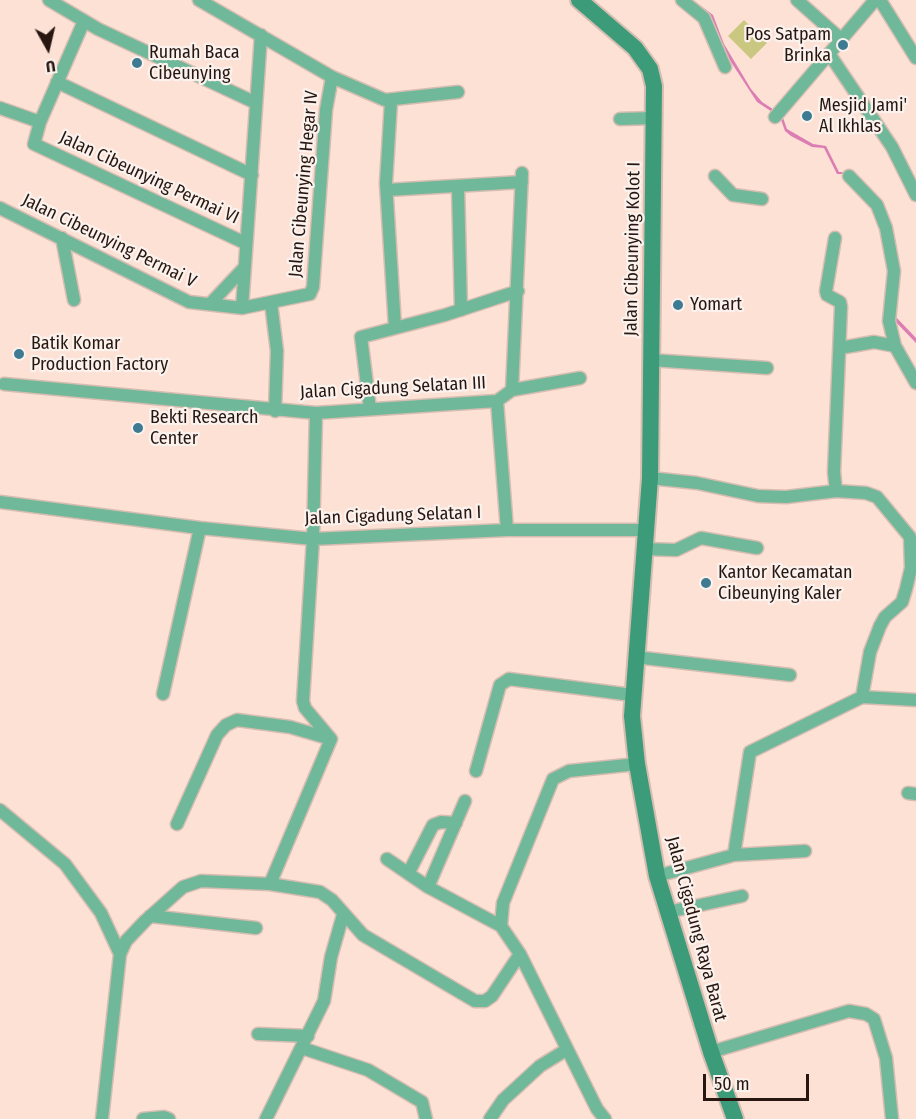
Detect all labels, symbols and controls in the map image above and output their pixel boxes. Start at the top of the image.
north arrow [18,18,78,78]
place label: Pos Satpam Brinka [745,24,831,66]
marker: Pos Satpam Brinka [836,38,850,52]
place label: Rumah Baca Cibeunying [149,42,240,84]
text: U [45,56,57,76]
marker: Rumah Baca Cibeunying [130,56,144,70]
street label: Jalan Cibeunying Hegar IV [285,90,323,278]
place label: Mesjid Jami' Al Ikhlas [819,95,907,138]
marker: Mesjid Jami' Al Ikhlas [800,109,814,123]
street label: Jalan Cibeunying Permai VI [56,127,242,229]
street label: Jalan Cibeunying Kolot I [621,162,645,336]
street label: Jalan Cibeunying Permai V [18,189,200,293]
place label: Yomart [690,294,742,316]
marker: Yomart [671,298,685,312]
place label: Batik Komar Production Factory [31,333,168,376]
marker: Batik Komar Production Factory [12,347,26,361]
street label: Jalan Cigadung Selatan III [299,372,487,404]
place label: Bekti Research Center [150,407,258,450]
marker: Bekti Research Center [131,421,145,435]
street label: Jalan Cigadung Selatan I [304,502,482,530]
place label: Kantor Kecamatan Cibeunying Kaler [718,562,853,604]
marker: Kantor Kecamatan Cibeunying Kaler [699,576,713,590]
street label: Jalan Cigadung Raya Barat [661,834,731,1024]
scale bar [706,1062,812,1100]
text: 50 m [714,1073,750,1095]

